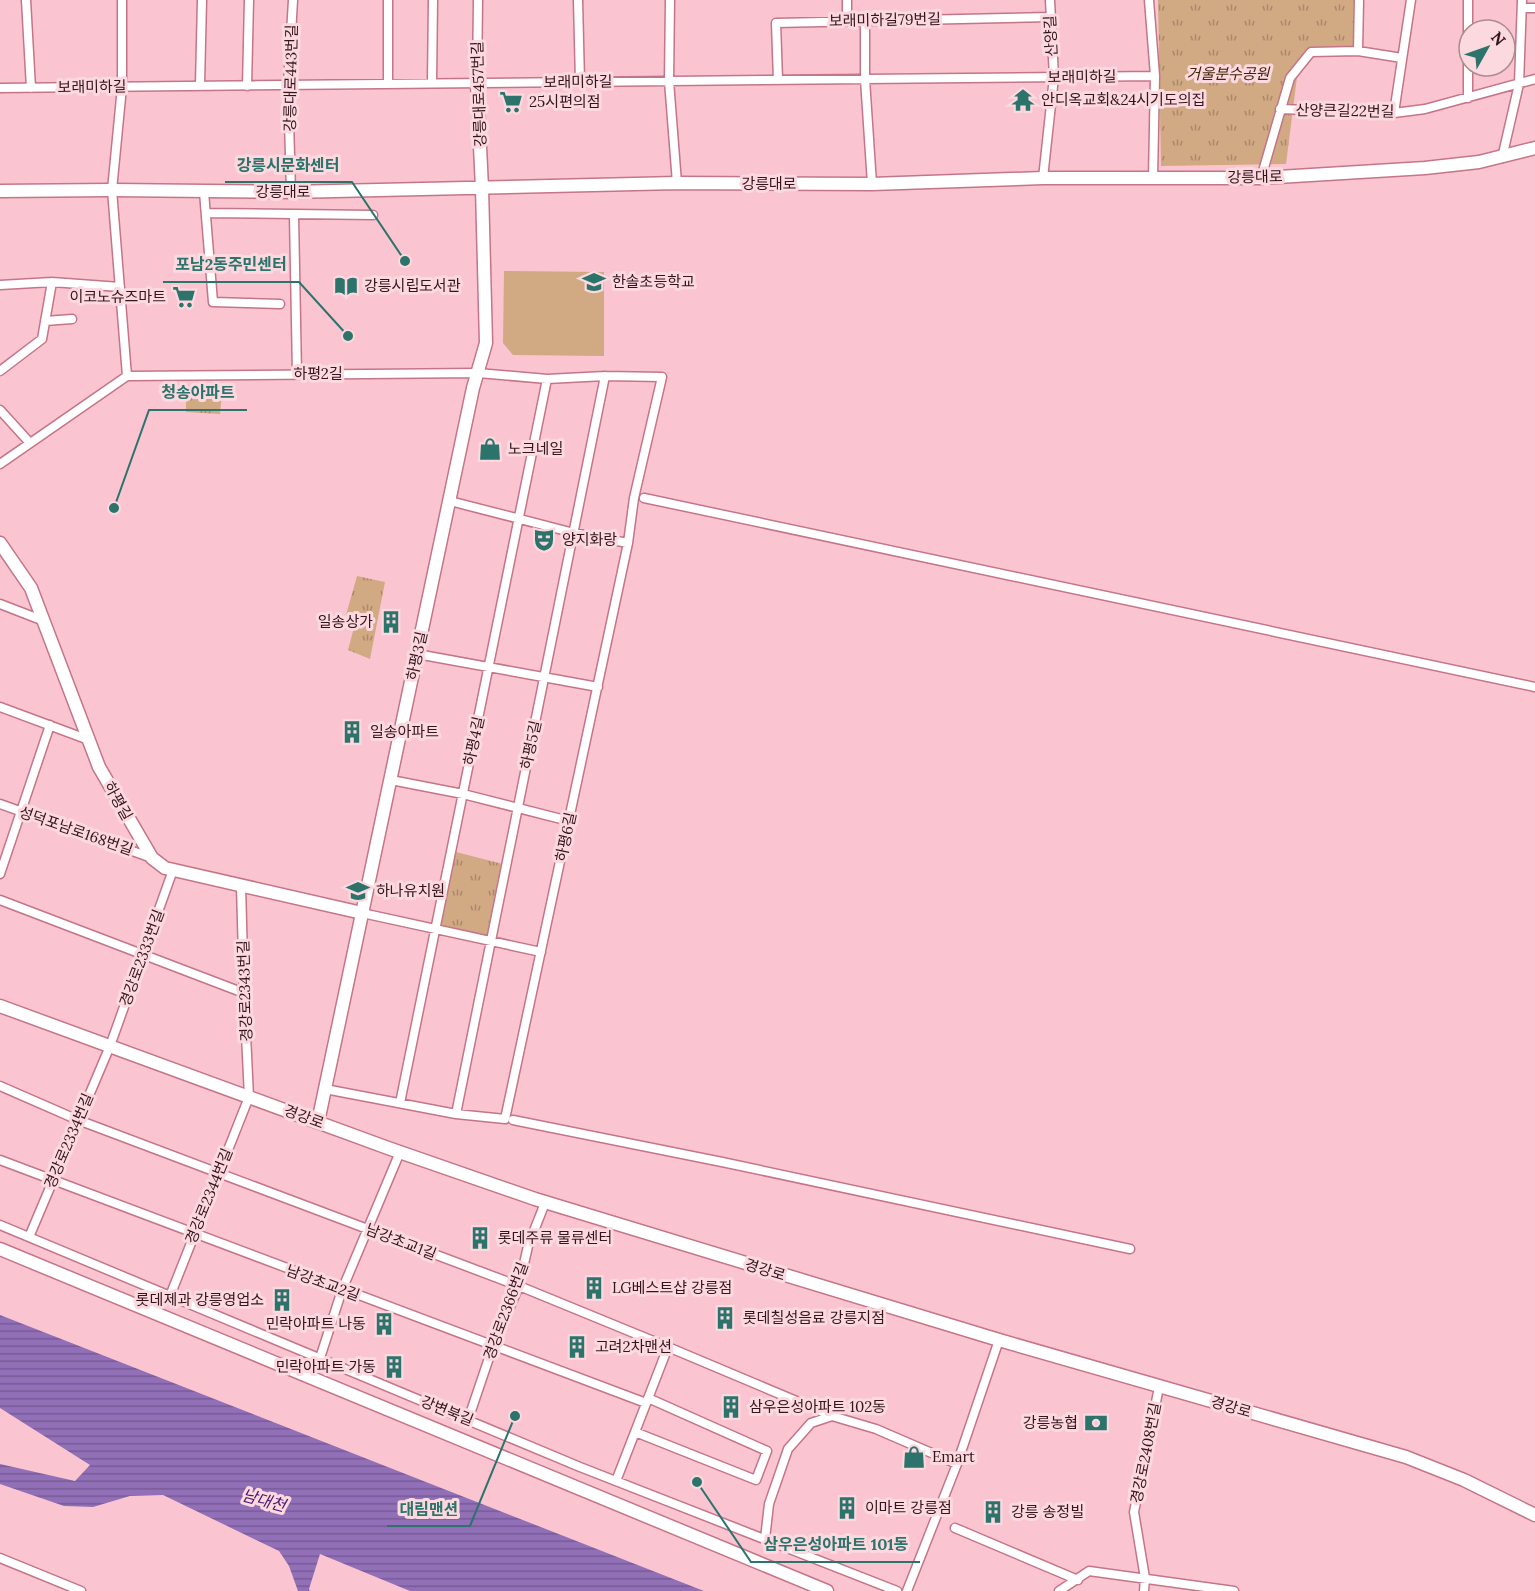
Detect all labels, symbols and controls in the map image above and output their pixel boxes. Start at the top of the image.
street label: 보래미하길79번길 [829,9,941,30]
street label: 산양길 [1040,15,1061,57]
north arrow [1457,18,1517,78]
street label: 강릉대로443번길 [280,24,301,132]
text: N [1487,27,1510,50]
street label: 강릉대로457번길 [467,41,490,147]
park label: 거울분수공원 [1187,64,1271,83]
street label: 보래미하길 [1047,66,1117,87]
street label: 보래미하길 [543,71,613,92]
street label: 보래미하길 [57,76,127,97]
temple icon: 안디옥교회&24시기도의집 [1010,87,1036,113]
supermarket icon: 25시편의점 [498,89,524,115]
place label: 안디옥교회&24시기도의집 [1041,90,1205,109]
place label: 25시편의점 [529,92,600,111]
street label: 산양큰길22번길 [1295,100,1395,121]
callout: 강릉시문화센터 [225,148,352,182]
text: 강릉시문화센터 [236,155,340,175]
street label: 강릉대로 [1227,167,1283,186]
street label: 강릉대로 [741,174,797,193]
street label: 강릉대로 [255,182,311,201]
callout: 포남2동주민센터 [163,248,299,282]
text: 포남2동주민센터 [175,254,287,274]
school or university icon: 한솔초등학교 [581,269,607,295]
place label: 한솔초등학교 [612,272,695,291]
library icon: 강릉시립도서관 [333,273,359,299]
place label: 강릉시립도서관 [364,276,461,295]
supermarket icon: 이코노슈즈마트 [171,284,197,310]
place label: 이코노슈즈마트 [69,287,166,306]
street label: 하평2길 [293,364,343,383]
callout: 청송아파트 [149,376,247,410]
text: 청송아파트 [161,382,235,402]
shop icon: 노크네일 [477,436,503,462]
place label: 노크네일 [508,439,563,458]
theatre icon: 양지화랑 [531,527,557,553]
place label: 양지화랑 [562,530,617,549]
building icon: 일송상가 [378,609,404,635]
place label: 일송상가 [318,612,373,631]
street label: 하평3길 [402,630,431,682]
street label: 하평4길 [459,715,488,767]
building icon: 일송아파트 [339,719,365,745]
street label: 하평5길 [516,719,545,771]
place label: 일송아파트 [370,722,439,741]
street label: 하평길 [100,778,137,823]
street label: 성덕포남로168번길 [17,802,136,859]
street label: 하평6길 [551,810,580,863]
school or university icon: 하나유치원 [345,878,371,904]
place label: 하나유치원 [376,881,445,900]
street label: 경강로2333번길 [115,907,168,1009]
street label: 경강로2343번길 [233,940,256,1042]
street label: 경강로2334번길 [40,1090,97,1191]
street label: 경강로 [281,1101,327,1133]
street label: 경강로2344번길 [181,1145,236,1246]
street label: 남강초교1길 [363,1219,439,1264]
building icon: 롯데주류 물류센터 [467,1225,493,1251]
place label: 롯데주류 물류센터 [498,1228,612,1247]
street label: 경강로 [743,1254,788,1285]
street label: 경강로2366번길 [479,1259,532,1362]
street label: 남강초교2길 [284,1260,363,1305]
building icon: LG베스트샵 강릉점 [581,1275,607,1301]
place label: LG베스트샵 강릉점 [612,1278,732,1297]
building icon: 롯데제과 강릉영업소 [269,1287,295,1313]
place label: 롯데제과 강릉영업소 [136,1290,264,1309]
building icon: 롯데칠성음료 강릉지점 [712,1305,738,1331]
place label: 롯데칠성음료 강릉지점 [743,1308,885,1327]
building icon: 민락아파트 나동 [371,1311,397,1337]
place label: 민락아파트 나동 [265,1314,366,1333]
building icon: 고려2차맨션 [564,1334,590,1360]
place label: 고려2차맨션 [595,1337,672,1356]
building icon: 민락아파트 가동 [381,1354,407,1380]
place label: 민락아파트 가동 [275,1357,376,1376]
street label: 강변북길 [418,1391,476,1430]
street label: 경강로 [1209,1392,1254,1421]
building icon: 삼우은성아파트 102동 [718,1394,744,1420]
place label: 삼우은성아파트 102동 [749,1397,886,1416]
street label: 경강로2408번길 [1126,1401,1165,1505]
bank icon: 강릉농협 [1083,1410,1109,1436]
place label: 강릉농협 [1023,1413,1078,1432]
shop icon: Emart [901,1444,927,1470]
place label: Emart [932,1447,975,1466]
water label: 남대천 [240,1485,290,1516]
callout: 대림맨션 [387,1492,470,1526]
building icon: 이마트 강릉점 [834,1495,860,1521]
place label: 이마트 강릉점 [865,1498,952,1517]
text: 대림맨션 [400,1499,458,1519]
building icon: 강릉 송정빌 [980,1499,1006,1525]
place label: 강릉 송정빌 [1011,1502,1084,1521]
callout: 삼우은성아파트 101동 [751,1528,920,1562]
text: 삼우은성아파트 101동 [763,1534,909,1554]

